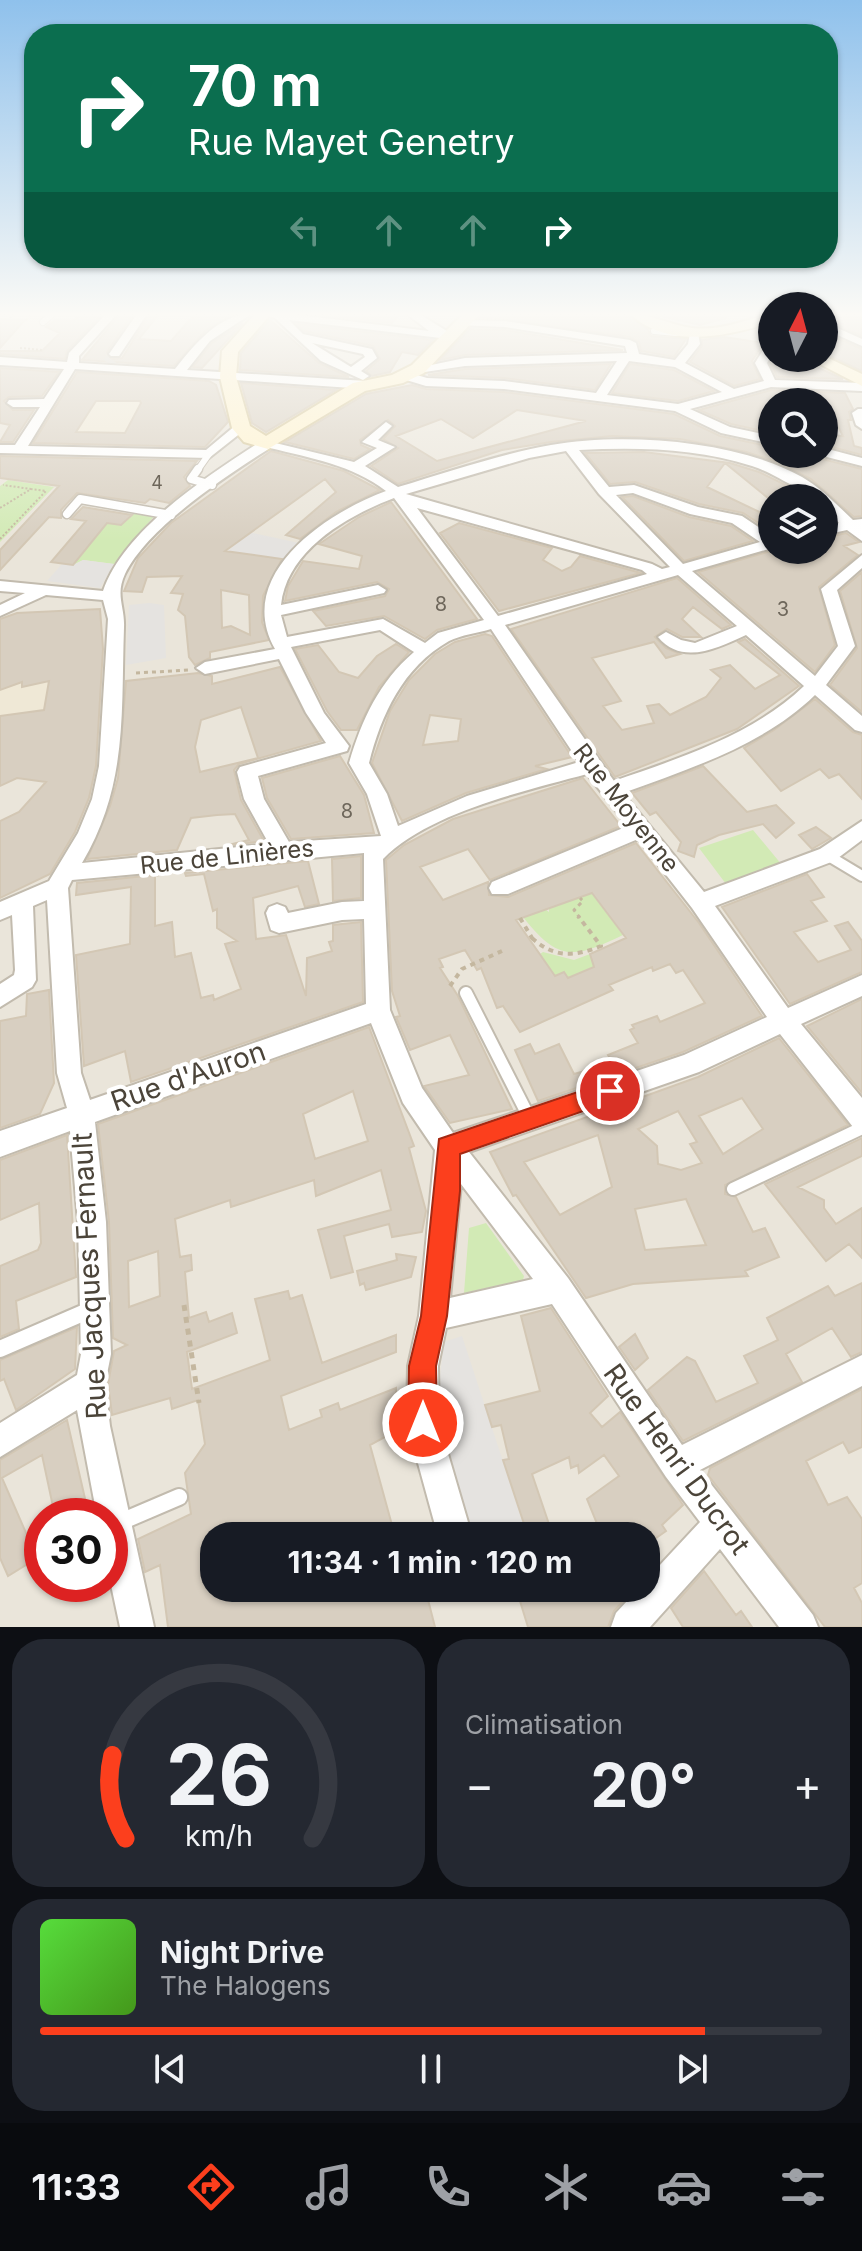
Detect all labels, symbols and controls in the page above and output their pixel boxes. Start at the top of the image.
text: 70 m [188,52,322,120]
icon: right [56,56,160,160]
text: Rue Mayet Genetry [188,120,514,164]
icon: left [283,208,327,252]
icon: ahead [367,208,411,252]
icon: ahead [451,208,495,252]
icon: right [535,208,579,252]
north arrow [758,292,838,372]
map controls [758,292,838,564]
button: search [758,388,838,468]
house number: 4 [151,472,163,493]
button: layers [758,484,838,564]
house number: 8 [435,592,447,616]
house number: 3 [777,597,789,621]
street label: Rue Moyenne [567,738,686,878]
house number: 8 [341,799,353,823]
street label: Rue de Linières [139,833,315,880]
street label: Rue d'Auron [106,1034,270,1118]
pin [576,1057,644,1125]
icon: arrive [588,1069,632,1113]
street label: Rue Jacques Fernault [65,1132,113,1420]
street label: Rue Henri Ducrot [597,1357,757,1561]
position arrow [381,1381,465,1465]
speed limit sign: 30 [24,1498,128,1602]
text: 11:34 · 1 min · 120 m [288,1544,572,1580]
text: Climatisation [465,1709,623,1740]
text: 26 [165,1724,272,1825]
text: 20° [591,1749,696,1821]
text: − [465,1758,494,1812]
text: + [793,1758,822,1812]
text: km/h [185,1818,252,1853]
text: Night Drive [160,1934,324,1970]
text: The Halogens [160,1970,331,2001]
icon: previous [148,2047,192,2091]
icon: pause [409,2047,453,2091]
icon: next [670,2047,714,2091]
icon: directions [183,2159,239,2215]
icon: music [301,2159,357,2215]
icon: phone [420,2159,476,2215]
icon: climate [538,2159,594,2215]
icon: car [656,2159,712,2215]
icon: filters [775,2159,831,2215]
text: 11:33 [31,2165,121,2209]

